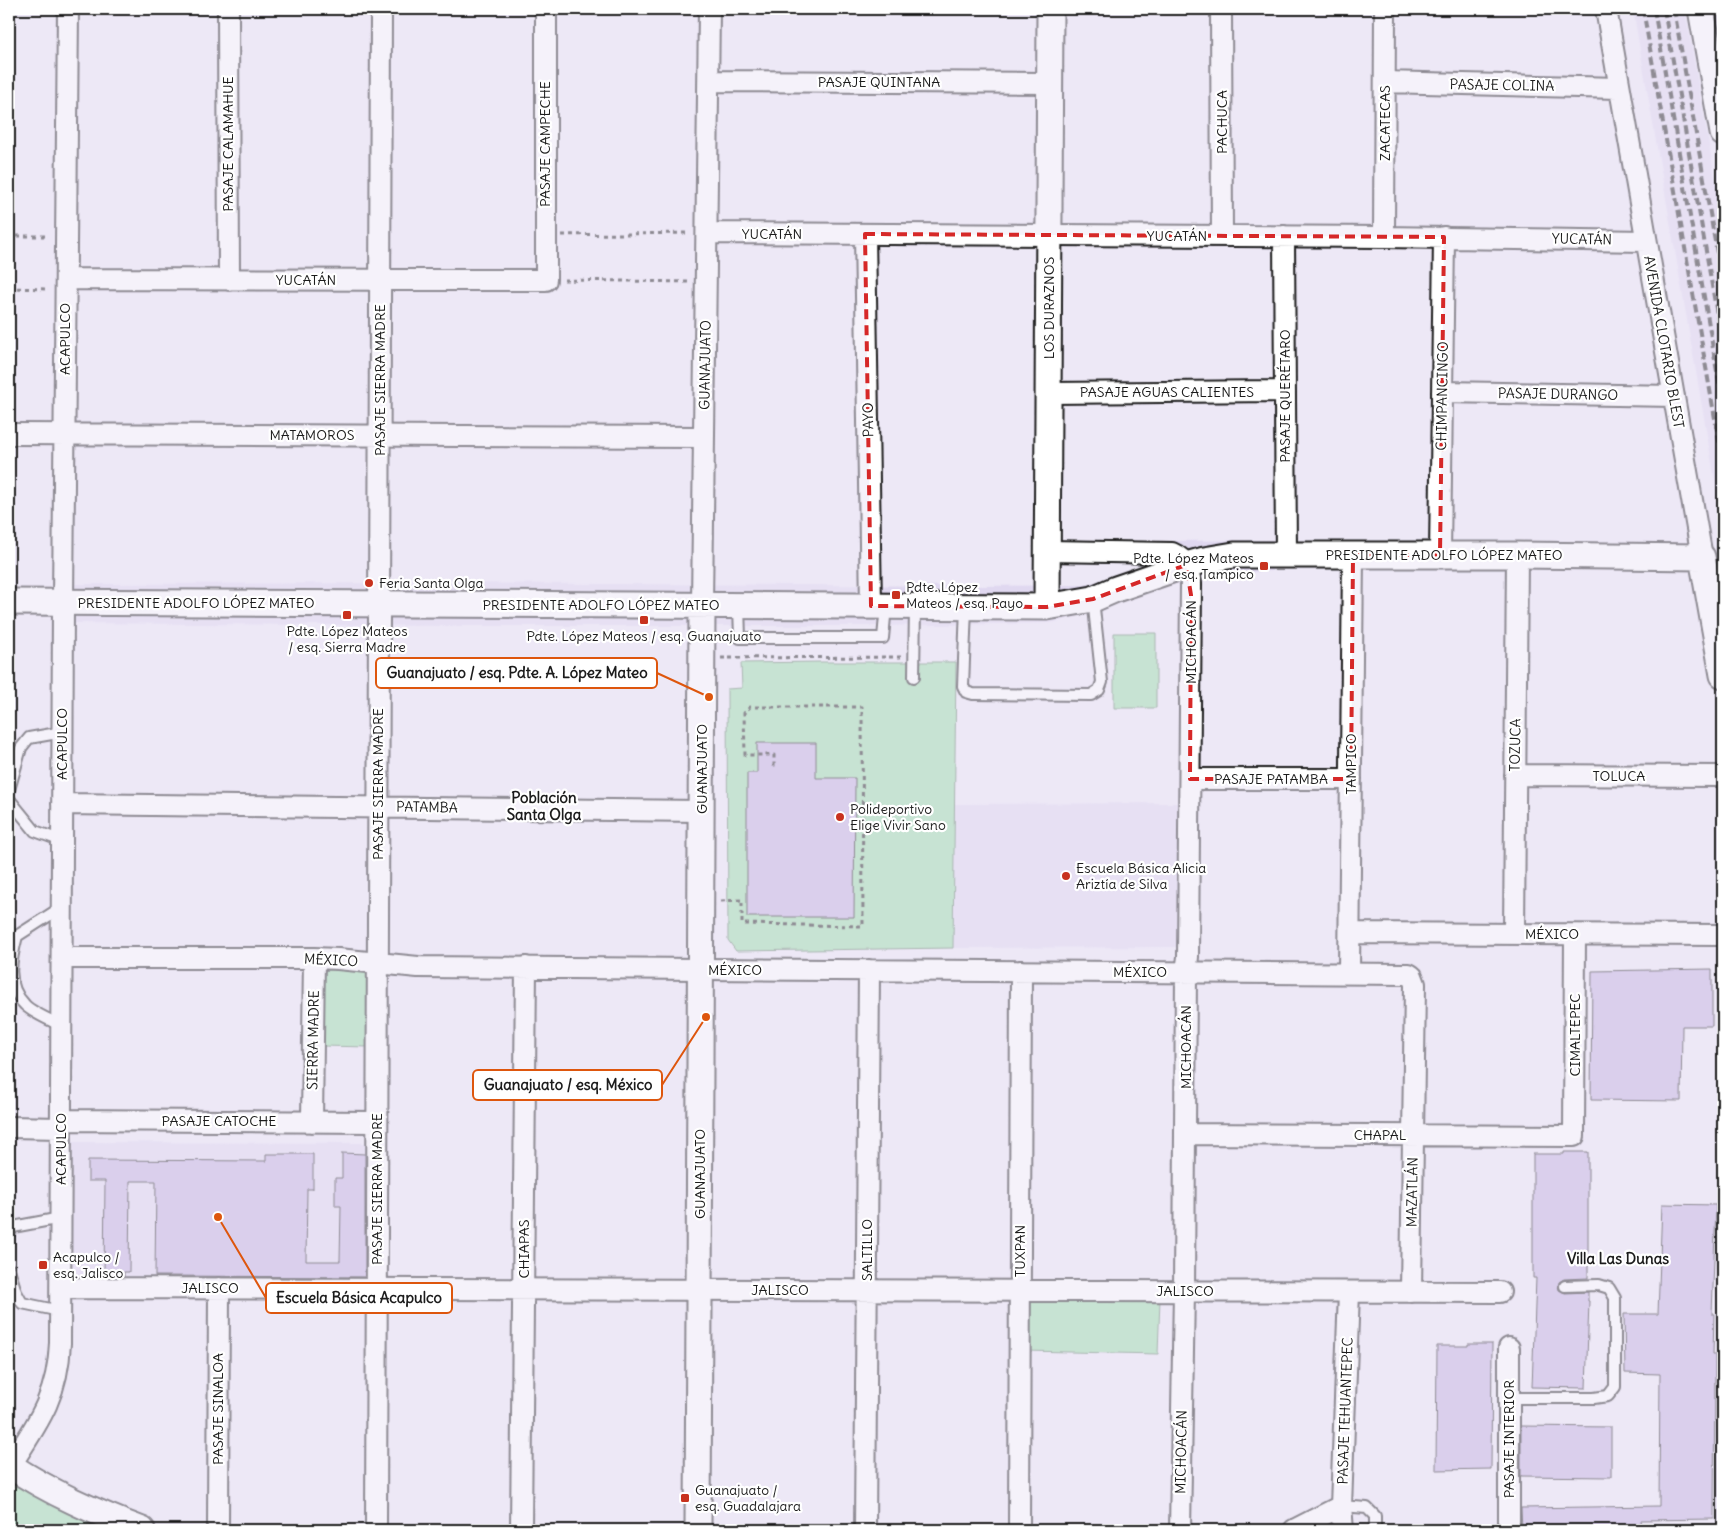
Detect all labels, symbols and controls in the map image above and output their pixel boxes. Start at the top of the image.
street label: PASAJE QUINTANA [818,73,940,91]
street label: PASAJE COLINA [1450,75,1554,95]
street label: PASAJE CALAMAHUE [219,76,237,212]
street label: PASAJE CAMPECHE [536,81,554,207]
street label: ZACATECAS [1376,85,1394,161]
street label: PACHUCA [1213,90,1231,154]
street label: YUCATÁN [742,225,802,243]
street label: YUCATÁN [1147,227,1207,245]
street label: YUCATÁN [1552,229,1612,249]
street label: AVENIDA CLOTARIO BLEST [1640,254,1688,430]
street label: LOS DURAZNOS [1040,256,1058,359]
street label: YUCATÁN [276,271,336,289]
street label: ACAPULCO [56,303,74,375]
street label: PASAJE SIERRA MADRE [371,304,389,456]
street label: GUANAJUATO [695,320,715,410]
street label: PASAJE QUERÉTARO [1276,329,1294,463]
street label: CHIMPANCINGO [1432,341,1452,451]
street label: PASAJE AGUAS CALIENTES [1080,383,1254,401]
street label: PASAJE DURANGO [1498,384,1619,404]
street label: PAYO [859,402,877,438]
street label: MATAMOROS [269,426,355,444]
street label: PRESIDENTE ADOLFO LÓPEZ MATEO [1325,546,1563,564]
place label: Pdte. López Mateos / esq. Tampico [1133,549,1254,583]
marker: Pdte. López Mateos / esq. Tampico [1258,560,1270,572]
place label: Feria Santa Olga [379,574,483,592]
marker: Feria Santa Olga [363,577,375,589]
place label: Pdte. López Mateos / esq. Payo [906,578,1023,612]
marker: Pdte. López Mateos / esq. Payo [890,589,902,601]
street label: PRESIDENTE ADOLFO LÓPEZ MATEO [77,594,315,612]
street label: PRESIDENTE ADOLFO LÓPEZ MATEO [482,596,720,614]
street label: MICHOACÁN [1182,600,1200,684]
marker: Pdte. López Mateos / esq. Sierra Madre [341,609,353,621]
marker: Pdte. López Mateos / esq. Guanajuato [638,614,650,626]
place label: Pdte. López Mateos / esq. Sierra Madre [286,622,408,656]
place label: Pdte. López Mateos / esq. Guanajuato [527,627,762,645]
callout: Guanajuato / esq. Pdte. A. López Mateo [376,658,657,688]
text: Guanajuato / esq. Pdte. A. López Mateo [386,663,648,683]
street label: ACAPULCO [53,708,71,780]
street label: PASAJE SIERRA MADRE [369,708,387,860]
street label: TOZUCA [1506,718,1524,772]
street label: GUANAJUATO [693,724,711,814]
street label: TAMPICO [1342,733,1360,795]
street label: TOLUCA [1593,767,1645,785]
street label: PASAJE PATAMBA [1214,770,1328,788]
district label: Población Santa Olga [507,788,582,825]
street label: PATAMBA [396,797,458,817]
place label: Polideportivo Elige Vivir Sano [850,800,946,834]
marker: Polideportivo Elige Vivir Sano [834,811,846,823]
place label: Escuela Básica Alicia Ariztía de Silva [1076,859,1206,893]
marker: Escuela Básica Alicia Ariztía de Silva [1060,870,1072,882]
street label: MÉXICO [1525,925,1579,943]
street label: MÉXICO [304,950,359,970]
street label: MÉXICO [708,961,762,979]
street label: MÉXICO [1113,963,1167,981]
street label: SIERRA MADRE [303,990,323,1090]
street label: CIMALTEPEC [1566,993,1584,1077]
street label: MICHOACÁN [1177,1005,1195,1089]
callout: Guanajuato / esq. México [473,1070,662,1100]
text: Guanajuato / esq. México [484,1075,653,1095]
street label: PASAJE CATOCHE [161,1112,277,1130]
street label: ACAPULCO [52,1113,70,1185]
street label: PASAJE SIERRA MADRE [368,1113,386,1265]
street label: CHAPAL [1354,1126,1407,1144]
street label: GUANAJUATO [691,1129,709,1219]
street label: MAZATLÁN [1402,1157,1422,1227]
street label: CHIAPAS [515,1219,533,1279]
street label: SALTILLO [858,1219,876,1281]
street label: TUXPAN [1011,1225,1029,1277]
place label: Acapulco / esq. Jalisco [53,1248,124,1282]
district label: Villa Las Dunas [1567,1249,1669,1268]
marker: Acapulco / esq. Jalisco [37,1259,49,1271]
street label: JALISCO [181,1279,239,1297]
street label: JALISCO [751,1281,809,1299]
street label: JALISCO [1156,1282,1214,1300]
callout: Escuela Básica Acapulco [266,1283,452,1313]
text: Escuela Básica Acapulco [276,1288,443,1308]
street label: PASAJE TEHUANTEPEC [1333,1337,1357,1485]
street label: PASAJE SINALOA [209,1353,227,1465]
street label: PASAJE INTERIOR [1500,1380,1518,1498]
street label: MICHOACÁN [1171,1410,1191,1494]
place label: Guanajuato / esq. Guadalajara [695,1481,801,1515]
marker: Guanajuato / esq. Guadalajara [679,1492,691,1504]

